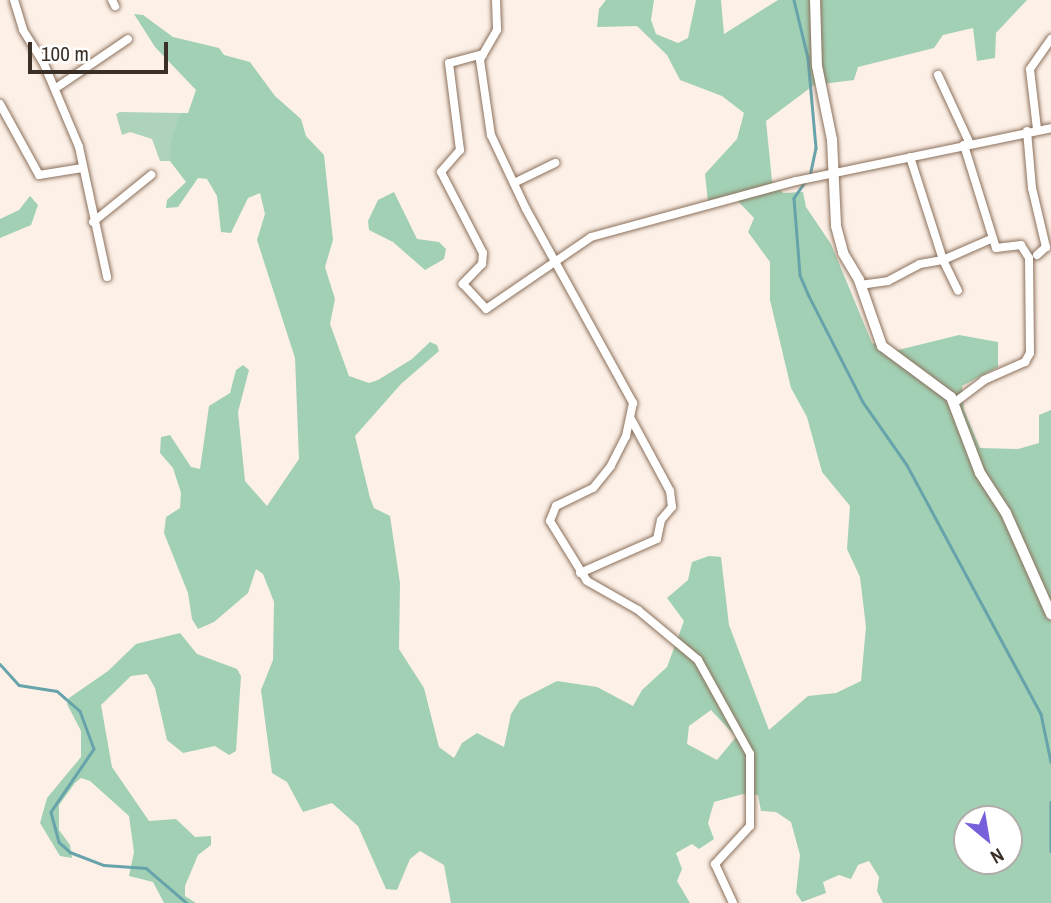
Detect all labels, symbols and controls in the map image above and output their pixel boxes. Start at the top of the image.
scale bar [32,28,172,72]
text: 100 m [41,39,89,68]
north arrow [953,805,1023,875]
text: N [986,842,1009,871]

